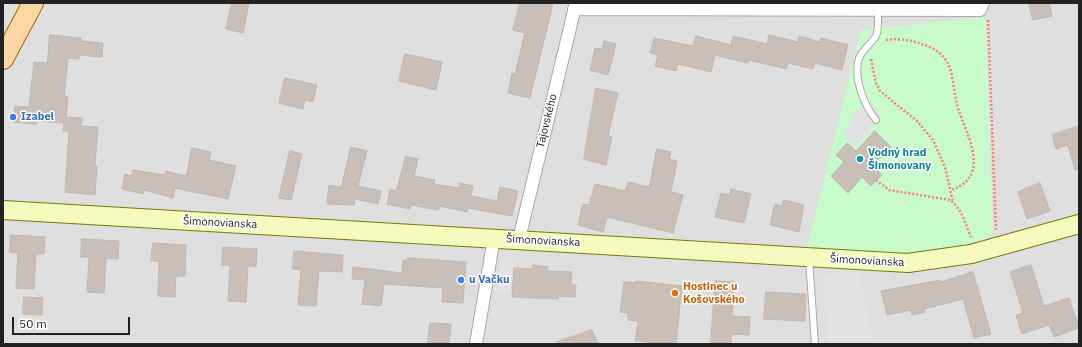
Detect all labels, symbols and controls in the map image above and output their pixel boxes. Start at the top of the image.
street label: Tajovského [534,93,560,149]
place label: Izabel [21,110,54,124]
marker: Izabel [8,112,18,122]
place label: Vodný hrad Šimonovany [868,146,931,172]
marker: Vodný hrad Šimonovany [855,154,865,164]
street label: Šimonovianska [182,214,258,232]
street label: Šimonovianska [505,232,581,250]
street label: Šimonovianska [829,252,905,270]
place label: u Vačku [469,273,510,287]
marker: u Vačku [456,275,466,285]
place label: Hostinec u Košovského [683,280,745,306]
marker: Hostinec u Košovského [670,288,680,298]
scale bar [14,309,132,335]
text: 50 m [19,316,47,331]

